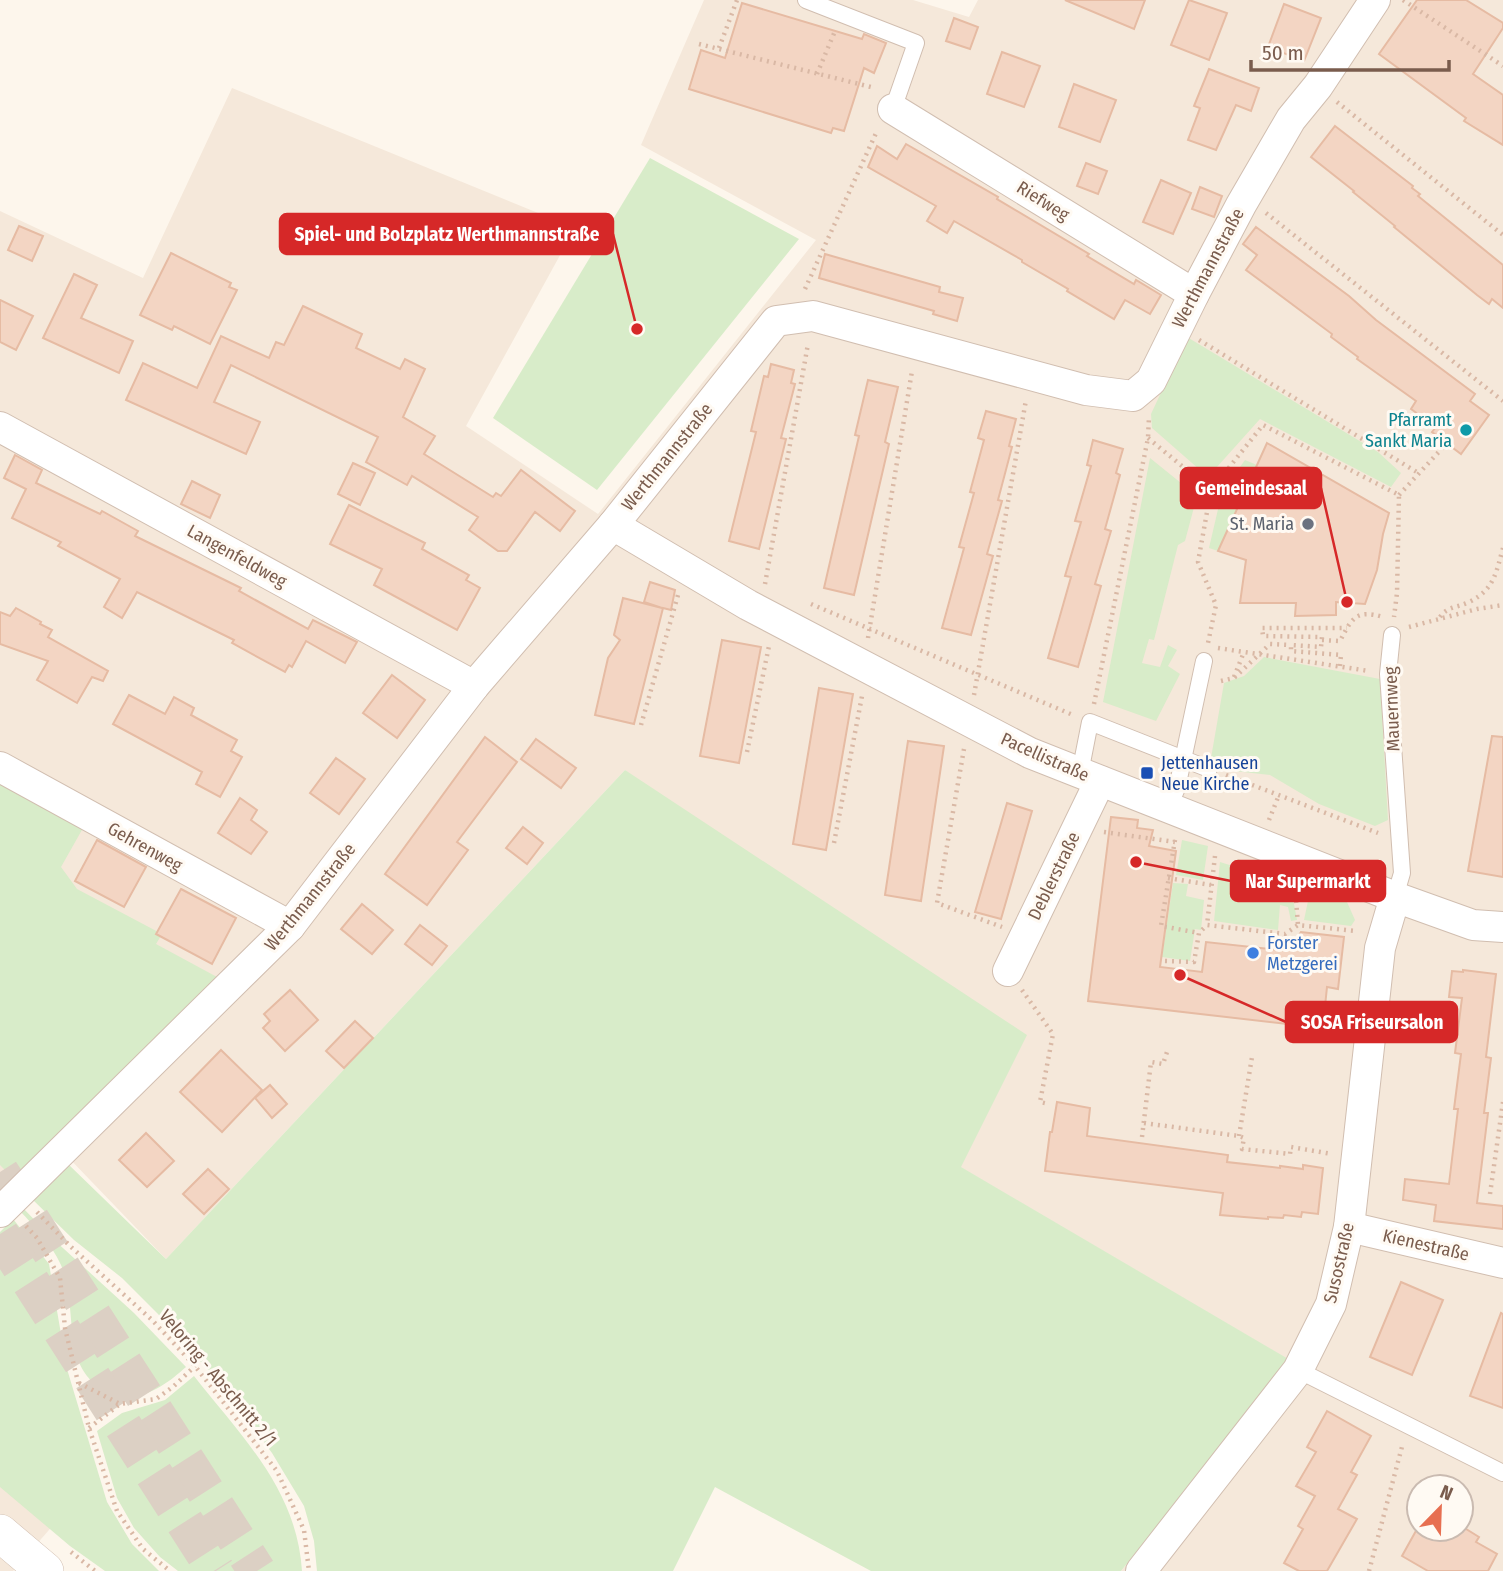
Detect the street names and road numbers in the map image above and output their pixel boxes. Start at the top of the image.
street label: Riefweg [1013,176,1074,226]
street label: Werthmannstraße [1167,204,1249,331]
street label: Werthmannstraße [617,399,717,515]
street label: Langenfeldweg [183,520,291,593]
street label: Mauernweg [1380,666,1404,752]
street label: Pacellistraße [997,728,1093,786]
street label: Gehrenweg [104,818,187,877]
street label: Deblerstraße [1023,828,1085,924]
street label: Werthmannstraße [260,839,360,955]
street label: Susostraße [1319,1220,1359,1305]
street label: Kienestraße [1381,1224,1471,1266]
street label: Veloring - Abschnitt 2/1 [154,1305,282,1451]

